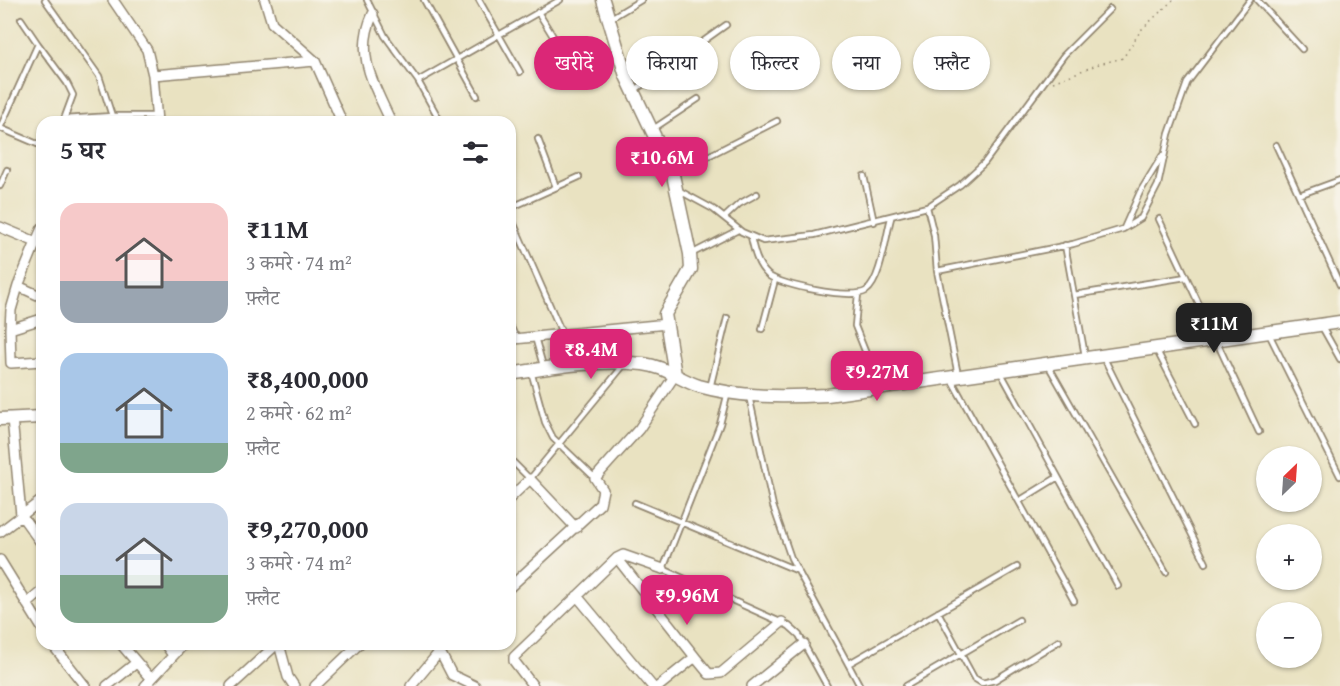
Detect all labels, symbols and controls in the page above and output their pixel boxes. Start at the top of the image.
chip: खरीदें [534,36,614,90]
chip: किराया [626,36,718,90]
chip: फ़िल्टर [730,36,820,90]
chip: नया [832,36,901,90]
chip: फ़्लैट [913,36,990,90]
text: 5 घर [60,130,105,169]
icon: filters [459,136,492,169]
pin: ₹10.6M [613,137,711,188]
text: ₹10.6M [630,142,694,171]
text: ₹11M [246,209,309,248]
icon: home [108,227,180,299]
text: 3 कमरे · 74 m² [246,248,352,277]
text: फ़्लैट [246,283,279,312]
pin: ₹11M [1178,303,1250,354]
text: ₹11M [1190,308,1238,337]
pin: ₹8.4M [549,329,633,380]
text: ₹8.4M [564,334,618,363]
pin: ₹9.27M [828,351,926,402]
text: ₹9.27M [845,356,909,385]
text: ₹8,400,000 [246,359,368,398]
icon: home [108,377,180,449]
text: 2 कमरे · 62 m² [246,398,352,427]
text: फ़्लैट [246,433,279,462]
north arrow [1256,446,1322,512]
map controls [1256,446,1322,668]
text: ₹9,270,000 [246,509,368,548]
button: + [1256,524,1322,590]
icon: home [108,527,180,599]
text: 3 कमरे · 74 m² [246,548,352,577]
pin: ₹9.96M [638,575,736,626]
text: ₹9.96M [655,580,719,609]
text: फ़्लैट [246,583,279,612]
button: − [1256,602,1322,668]

